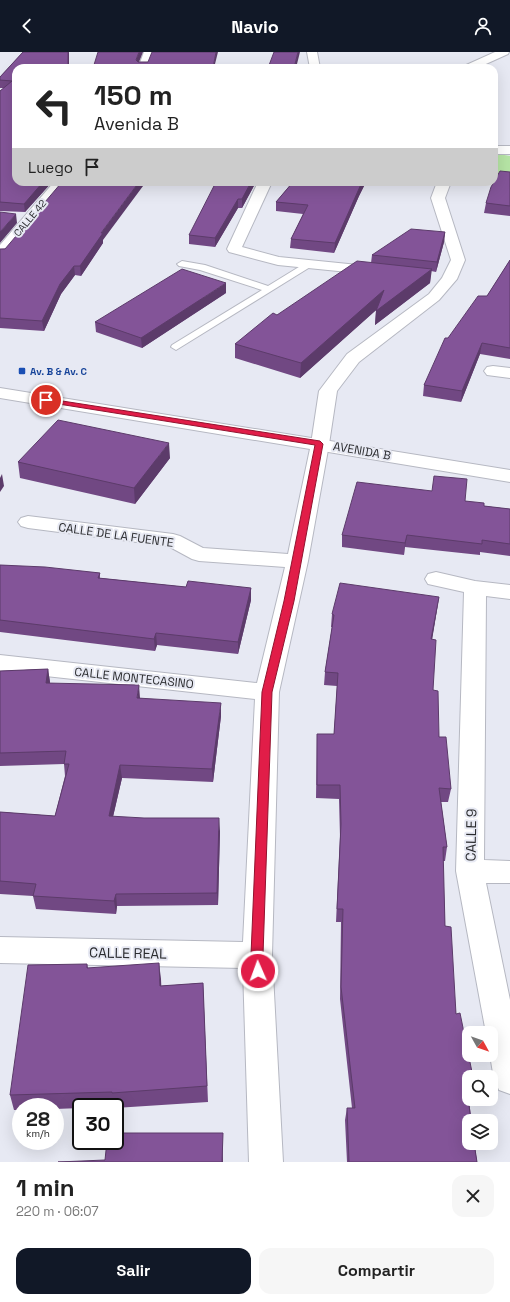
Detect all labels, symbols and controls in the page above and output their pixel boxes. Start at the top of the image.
icon: back [16,15,38,37]
text: Navio [231,15,279,38]
icon: person [472,15,494,37]
text: 150 m [94,77,173,113]
icon: left [28,80,80,132]
text: Avenida B [94,112,179,135]
icon: arrive [81,156,103,178]
text: Luego [28,158,73,177]
street label: CALLE 42 [11,197,49,239]
place label: Av. B & Av. C [30,365,88,378]
marker: Av. B & Av. C [17,366,27,376]
pin [29,383,63,417]
icon: arrive [35,389,57,411]
street label: AVENIDA B [332,438,392,464]
street label: CALLE DE LA FUENTE [57,519,175,551]
street label: CALLE MONTECASINO [74,664,194,692]
street label: CALLE 9 [462,808,480,862]
street label: CALLE REAL [89,943,167,963]
position arrow [237,950,279,992]
north arrow [462,1026,498,1062]
map controls [462,1026,498,1150]
button: search [462,1070,498,1106]
speed limit sign: 30 [72,1098,124,1150]
text: 28 [26,1106,50,1132]
button: layers [462,1114,498,1150]
text: km/h [26,1127,50,1140]
text: 1 min [16,1172,75,1203]
button: close [452,1175,494,1217]
text: 220 m · 06:07 [16,1203,99,1220]
button: Salir [16,1248,251,1294]
button: Compartir [259,1248,494,1294]

